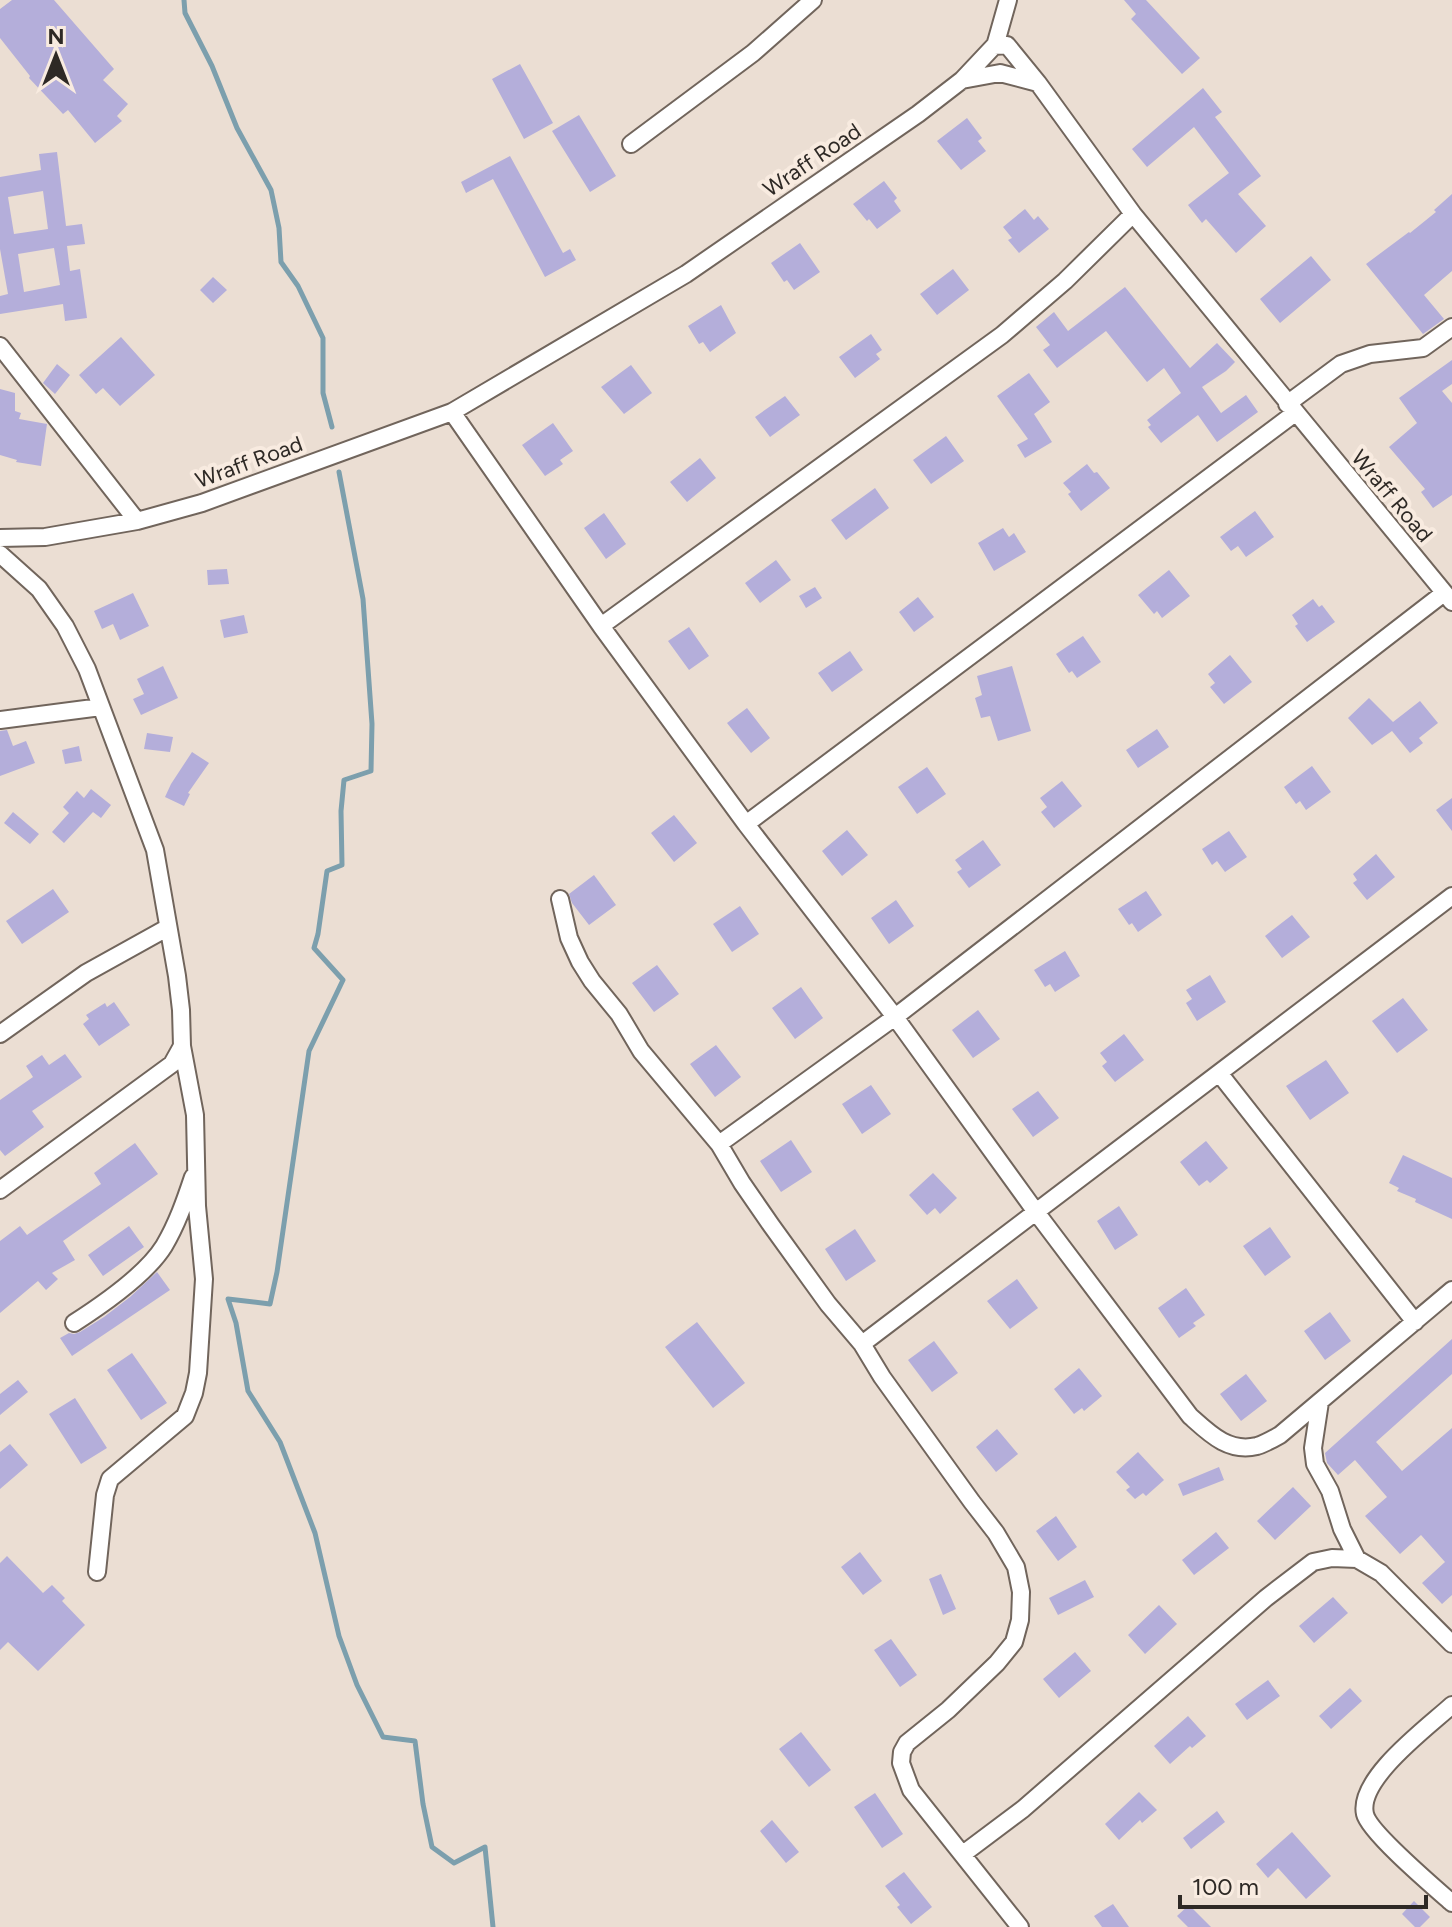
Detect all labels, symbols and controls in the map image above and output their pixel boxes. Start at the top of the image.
north arrow [16,16,96,96]
text: N [47,23,65,50]
street label: Wraff Road [758,117,866,203]
street label: Wraff Road [192,430,306,494]
street label: Wraff Road [1346,444,1438,548]
scale bar [1180,1859,1426,1909]
text: 100 m [1192,1872,1259,1901]

